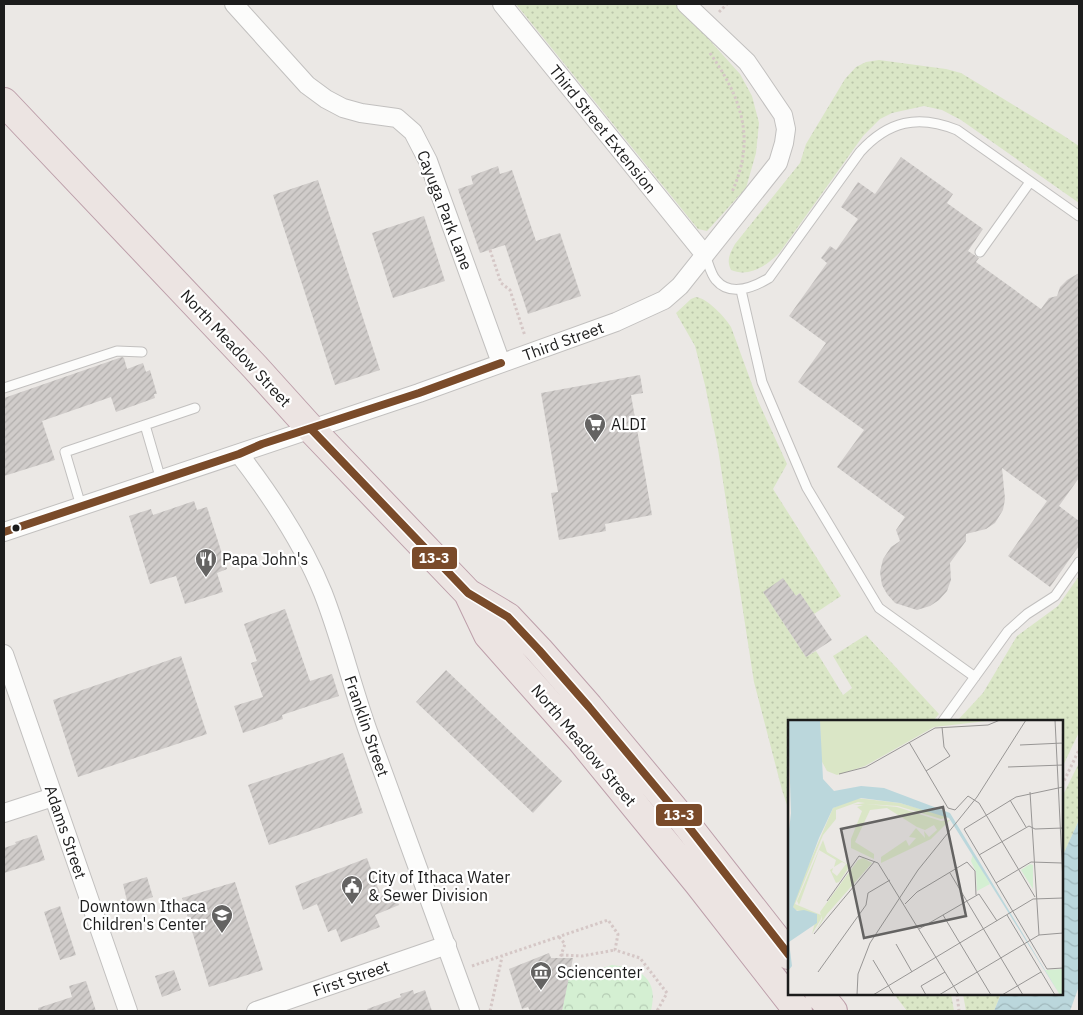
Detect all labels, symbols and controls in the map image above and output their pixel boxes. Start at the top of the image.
street label: Third Street Extension [545,61,661,197]
street label: Cayuga Park Lane [413,147,477,273]
street label: North Meadow Street [176,285,296,411]
street label: Third Street [520,317,606,365]
supermarket icon: ALDI [583,412,607,443]
place label: ALDI [611,414,646,434]
unlabelled marker [11,523,21,533]
line badge: 13-3 [411,546,458,570]
restaurant icon: Papa John's [194,547,218,578]
place label: Papa John's [222,549,308,569]
text: 13-3 [419,549,449,567]
street label: Franklin Street [340,673,394,779]
street label: North Meadow Street [527,680,641,810]
inset map [788,720,1063,995]
street label: Adams Street [41,783,91,881]
line badge: 13-3 [655,803,703,827]
text: 13-3 [664,806,694,824]
place label: City of Ithaca Water & Sewer Division [368,867,510,905]
public building icon: City of Ithaca Water & Sewer Division [340,874,364,905]
place label: Downtown Ithaca Children's Center [79,896,206,934]
school or university icon: Downtown Ithaca Children's Center [210,903,234,934]
street label: First Street [310,956,392,1000]
museum icon: Sciencenter [529,960,553,991]
place label: Sciencenter [557,962,642,982]

